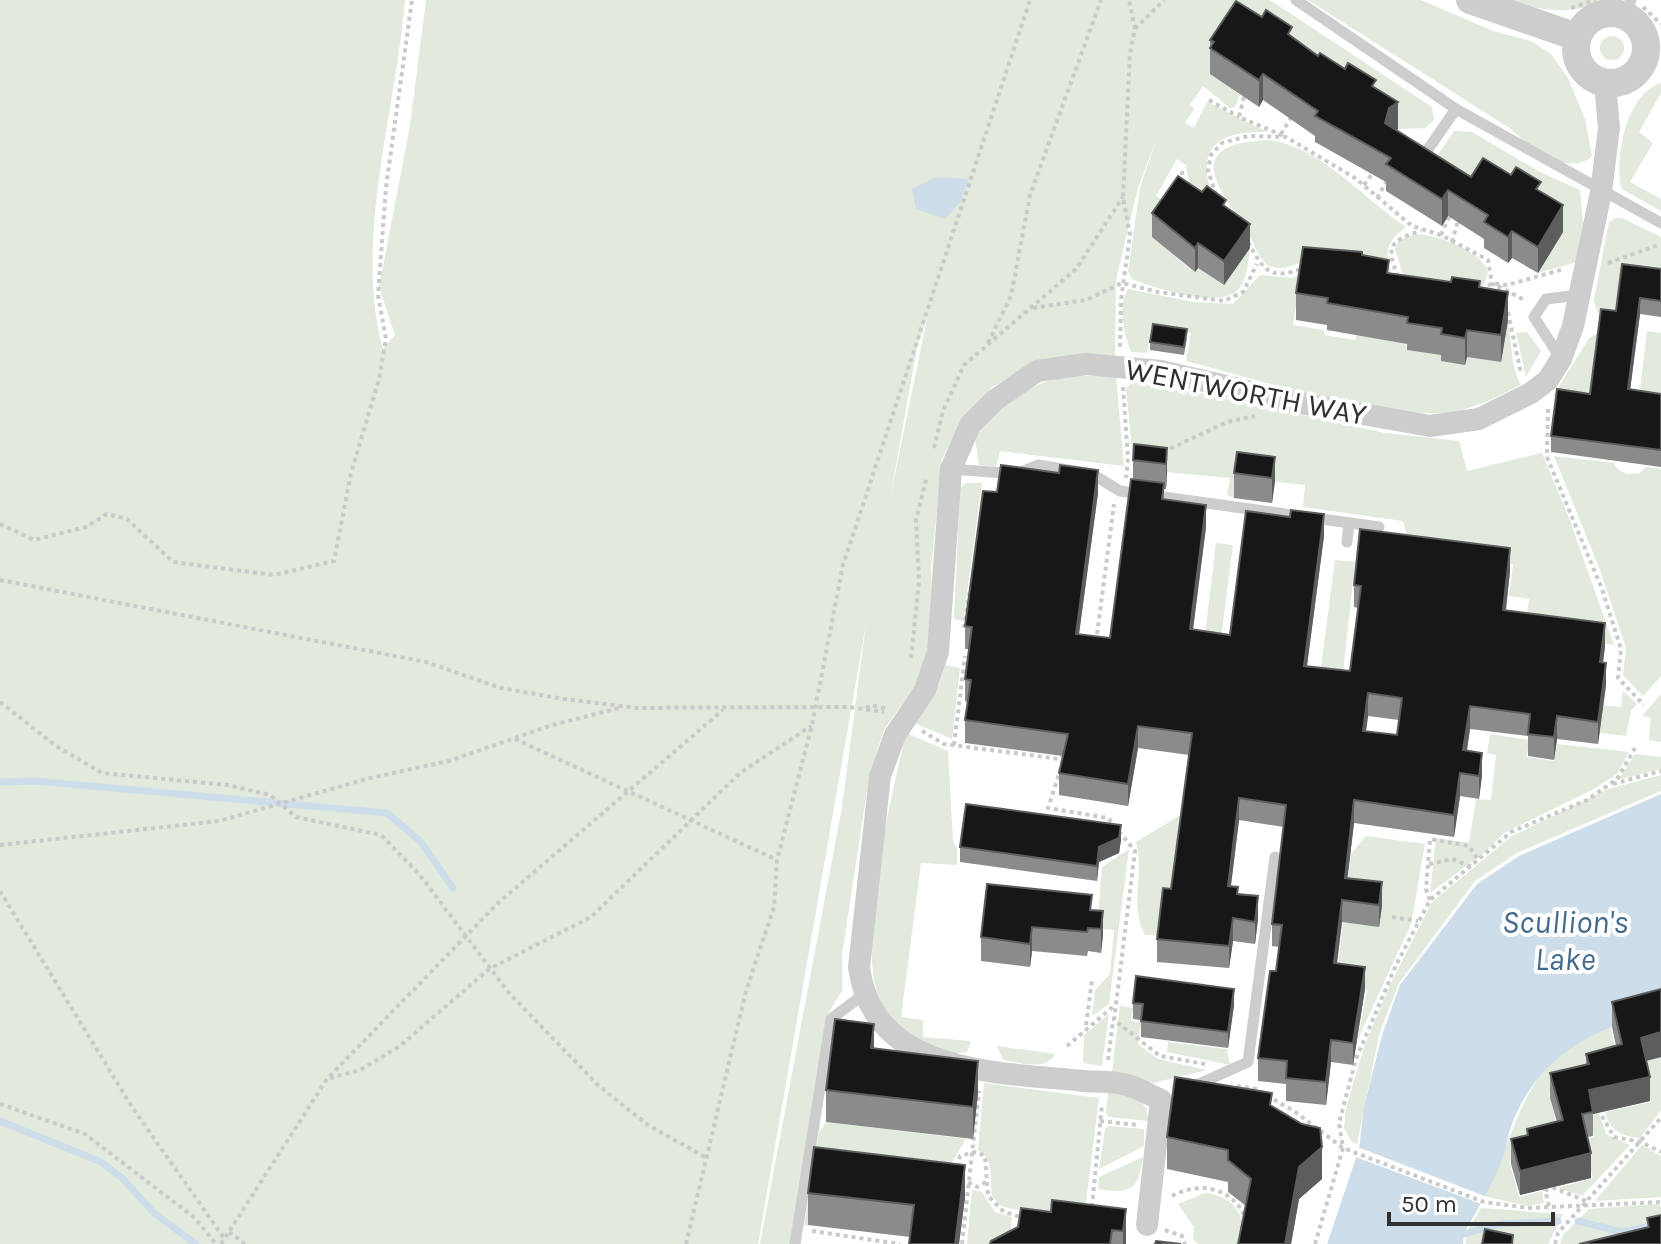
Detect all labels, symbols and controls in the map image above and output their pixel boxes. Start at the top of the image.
street label: WENTWORTH WAY [1122,351,1370,433]
water label: Scullion's Lake [1502,904,1628,978]
scale bar [1389,1176,1553,1226]
text: 50 m [1401,1190,1457,1218]

